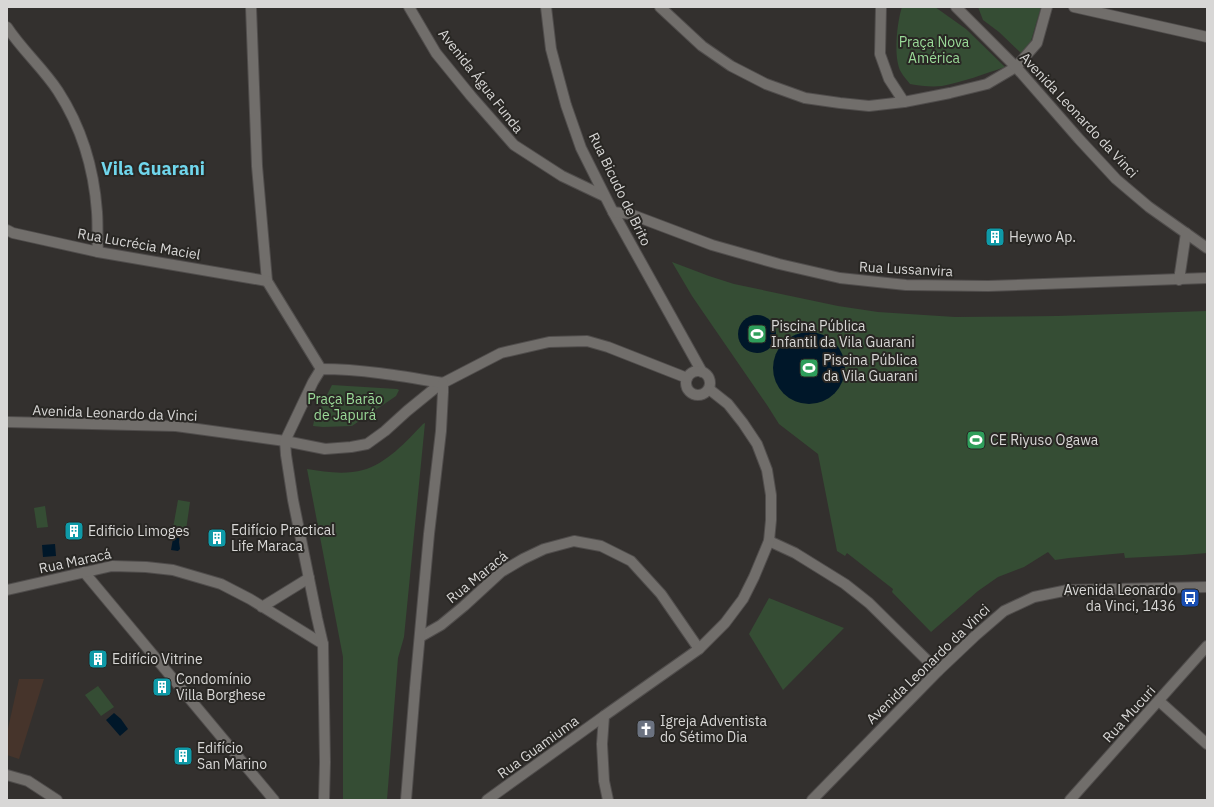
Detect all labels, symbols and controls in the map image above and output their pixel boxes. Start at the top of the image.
street label: Avenida Água Funda [435,25,528,137]
park label: Praça Nova América [899,33,970,67]
street label: Avenida Leonardo da Vinci [1016,48,1142,182]
street label: Rua Bicudo de Brito [585,129,655,249]
district label: Vila Guarani [101,157,205,180]
street label: Rua Lucrécia Maciel [76,224,202,264]
building icon: Heywo Ap. [984,226,1006,248]
place label: Heywo Ap. [1009,228,1076,246]
street label: Rua Lussanvira [858,258,954,280]
place label: Piscina Pública Infantil da Vila Guarani [771,317,915,351]
sports icon: Piscina Pública Infantil da Vila Guarani [746,323,768,345]
place label: Piscina Pública da Vila Guarani [823,351,918,385]
sports icon: Piscina Pública da Vila Guarani [798,357,820,379]
park label: Praça Barão de Japurá [307,390,383,424]
street label: Avenida Leonardo da Vinci [32,401,198,425]
sports icon: CE Riyuso Ogawa [965,429,987,451]
place label: CE Riyuso Ogawa [990,431,1099,449]
building icon: Edificio Limoges [63,520,85,542]
place label: Edifício Practical Life Maraca [231,521,335,555]
place label: Edificio Limoges [88,522,190,540]
building icon: Edifício Practical Life Maraca [206,527,228,549]
street label: Rua Maracá [37,544,113,577]
street label: Rua Maracá [443,547,512,607]
place label: Avenida Leonardo da Vinci, 1436 [1064,581,1176,615]
bus stop icon: Avenida Leonardo da Vinci, 1436 [1179,587,1201,609]
street label: Avenida Leonardo da Vinci [862,600,994,728]
building icon: Edifício Vitrine [87,648,109,670]
place label: Edifício Vitrine [112,650,203,668]
place label: Condomínio Villa Borghese [176,670,266,704]
building icon: Condomínio Villa Borghese [151,676,173,698]
street label: Rua Mucuri [1099,682,1159,746]
street label: Rua Guamiuma [494,711,583,783]
place label: Igreja Adventista do Sétimo Dia [660,712,768,746]
church icon: Igreja Adventista do Sétimo Dia [635,718,657,740]
place label: Edifício San Marino [197,739,267,773]
building icon: Edifício San Marino [172,745,194,767]

